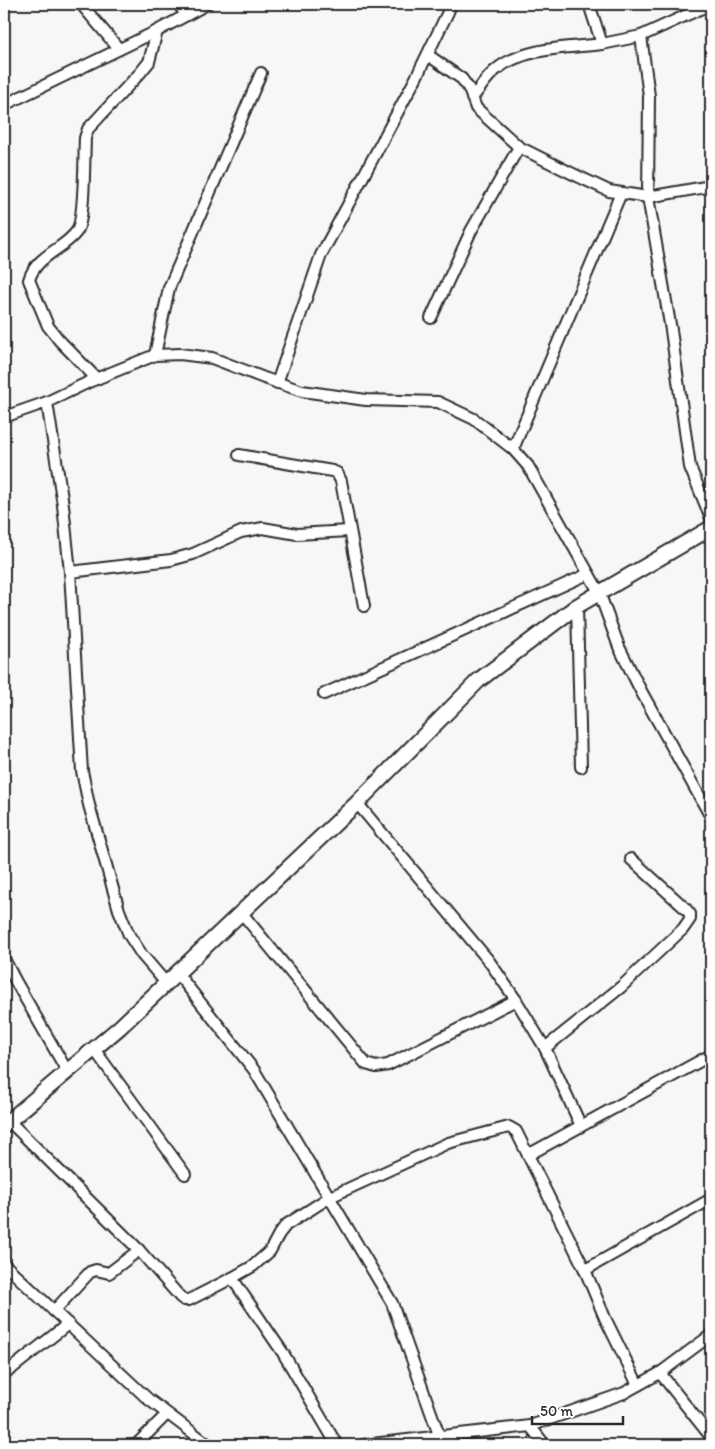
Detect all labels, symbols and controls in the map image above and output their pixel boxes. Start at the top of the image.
scale bar [532,1394,624,1426]
text: 50 m [540,1402,573,1420]

